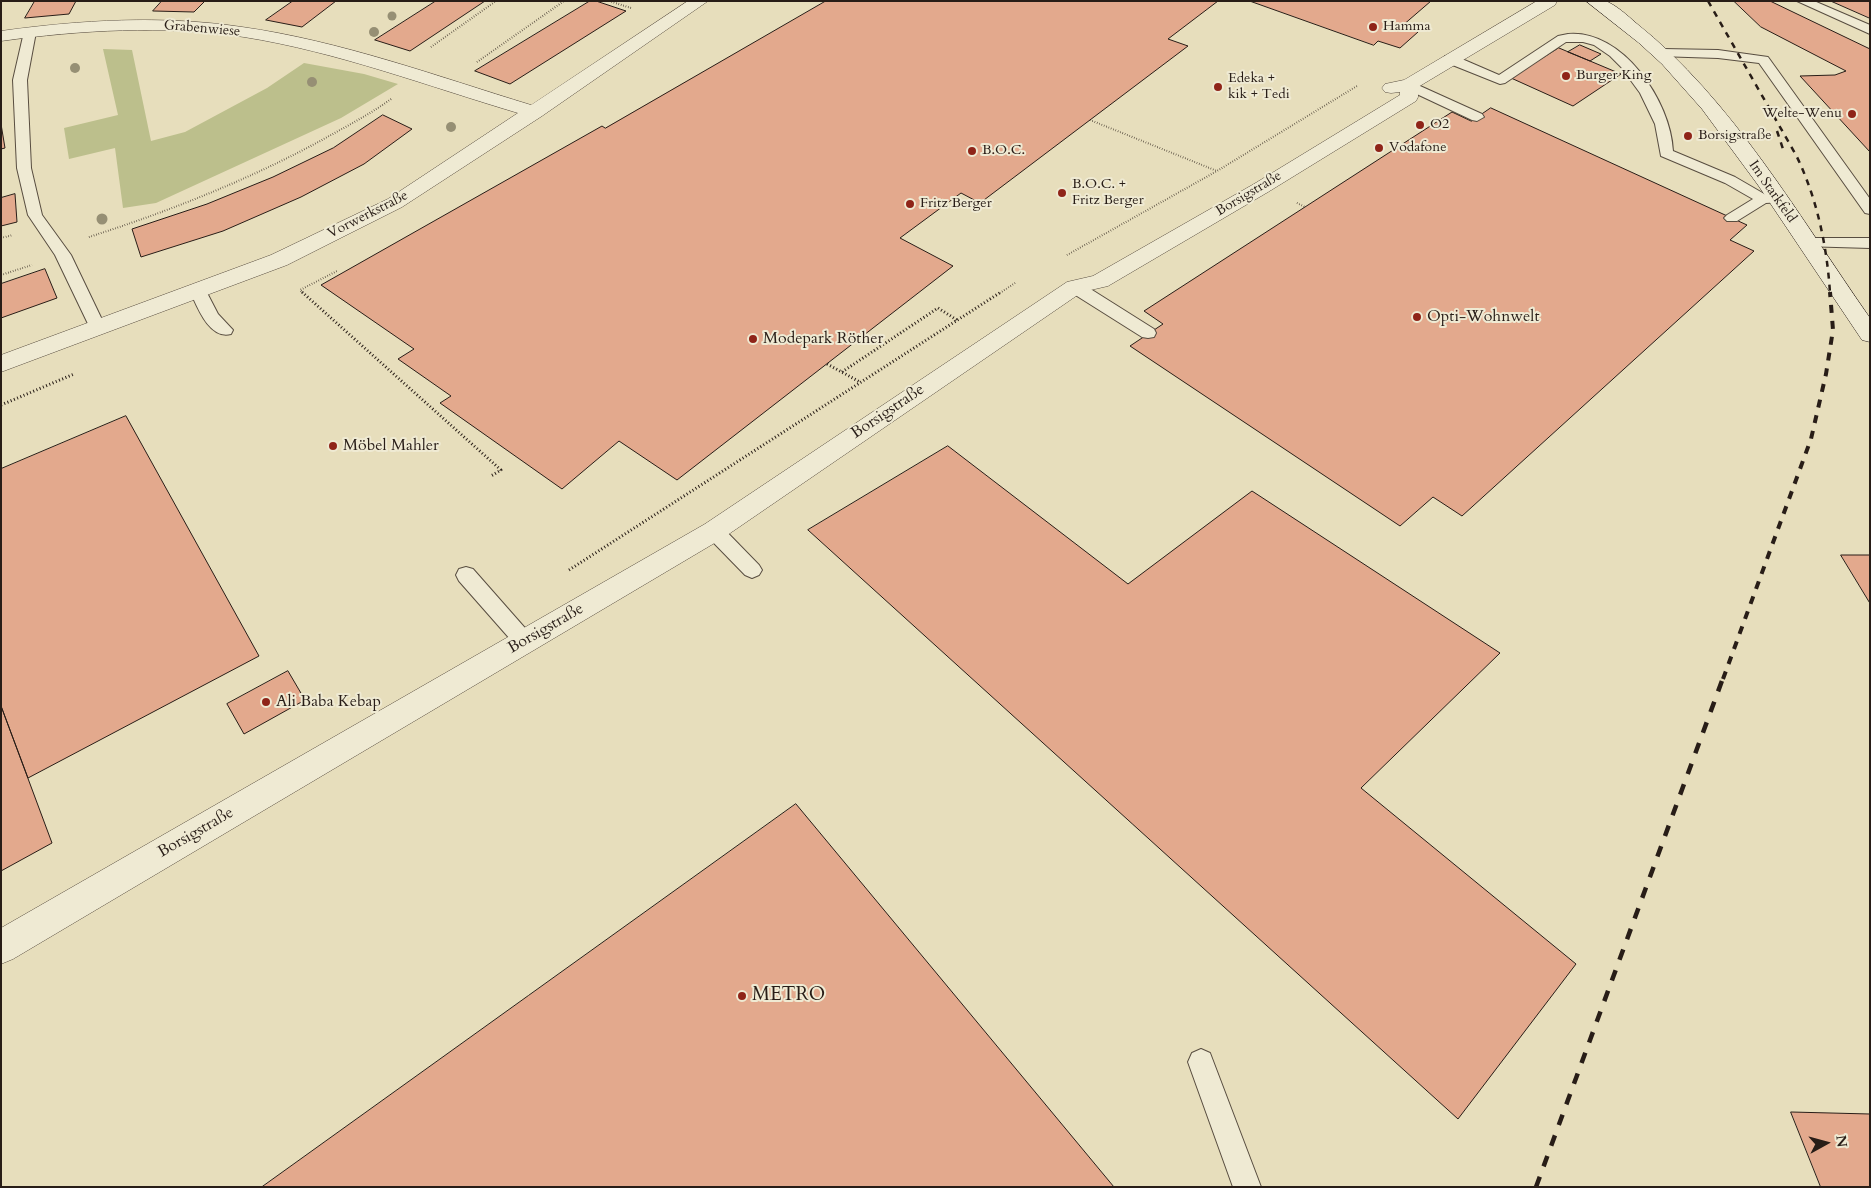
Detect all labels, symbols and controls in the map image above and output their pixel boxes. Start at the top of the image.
street label: Grabenwiese [163,17,241,41]
place label: Hamma [1383,19,1430,35]
marker: Hamma [1367,21,1379,33]
place label: Burger King [1576,68,1652,84]
marker: Burger King [1560,70,1572,82]
place label: Edeka + kik + Tedi [1228,71,1290,104]
marker: Edeka + kik + Tedi [1212,81,1224,93]
place label: Welte-Wenu [1762,106,1842,122]
marker: Welte-Wenu [1846,108,1858,120]
place label: O2 [1430,117,1449,133]
marker: O2 [1414,119,1426,131]
place label: Borsigstraße [1698,128,1772,144]
marker: Borsigstraße [1682,130,1694,142]
place label: Vodafone [1389,140,1447,156]
marker: Vodafone [1373,142,1385,154]
place label: B.O.C. [982,143,1025,159]
marker: B.O.C. [966,145,978,157]
street label: Im Starkfeld [1744,158,1800,226]
street label: Borsigstraße [1213,168,1285,220]
place label: B.O.C. + Fritz Berger [1072,177,1144,210]
marker: B.O.C. + Fritz Berger [1056,187,1068,199]
street label: Vorwerkstraße [325,188,411,242]
place label: Fritz Berger [920,196,992,212]
marker: Fritz Berger [904,198,916,210]
place label: Opti-Wohnwelt [1427,307,1539,327]
marker: Opti-Wohnwelt [1411,311,1423,323]
place label: Modepark Röther [763,329,883,349]
marker: Modepark Röther [747,333,759,345]
street label: Borsigstraße [848,381,928,443]
place label: Möbel Mahler [343,436,439,456]
marker: Möbel Mahler [327,440,339,452]
street label: Borsigstraße [505,600,587,658]
place label: Ali Baba Kebap [276,692,381,712]
marker: Ali Baba Kebap [260,696,272,708]
street label: Borsigstraße [155,804,237,862]
place label: METRO [752,985,825,1007]
marker: METRO [736,990,748,1002]
north arrow [1801,1118,1851,1168]
text: N [1831,1134,1852,1148]

